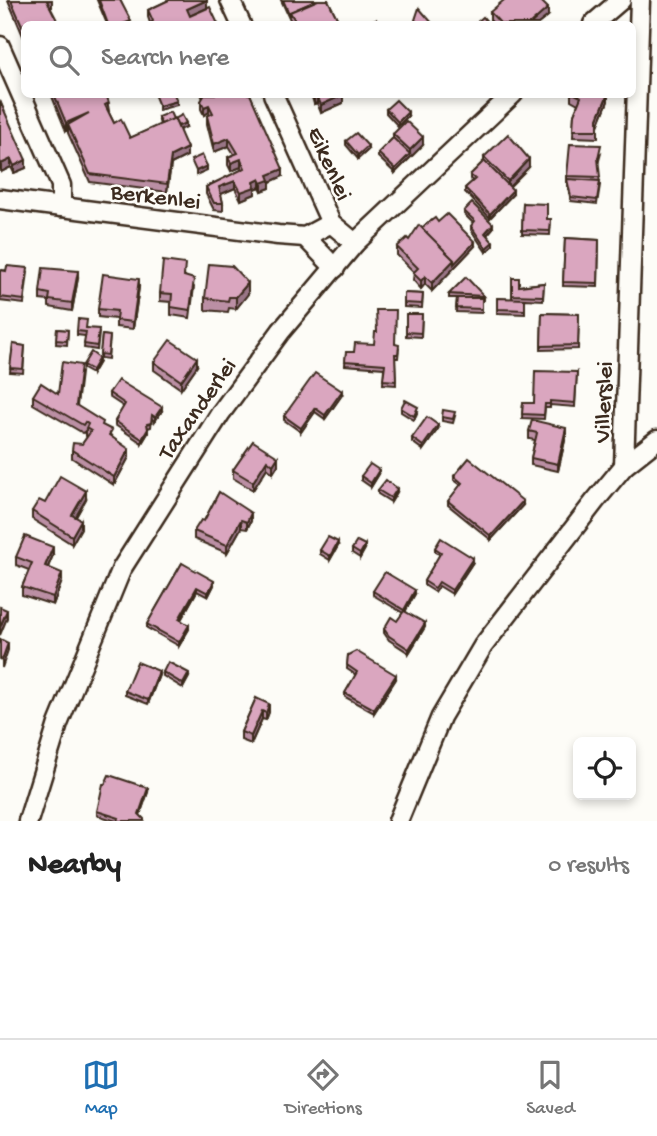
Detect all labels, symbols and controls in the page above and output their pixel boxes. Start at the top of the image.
search box [21,21,636,98]
icon: search [45,41,83,79]
text: Search here [101,44,229,75]
street label: Eikenlei [299,123,357,206]
street label: Berkenlei [108,178,202,218]
street label: Taxanderlei [152,353,245,468]
street label: Villerslei [590,361,621,444]
map controls [573,737,636,800]
button: locate [573,737,636,800]
text: Nearby [28,849,121,884]
text: 0 results [548,853,629,880]
tab: Map [82,1056,120,1121]
tab: Directions [285,1056,362,1121]
tab: Saved [526,1056,575,1121]

